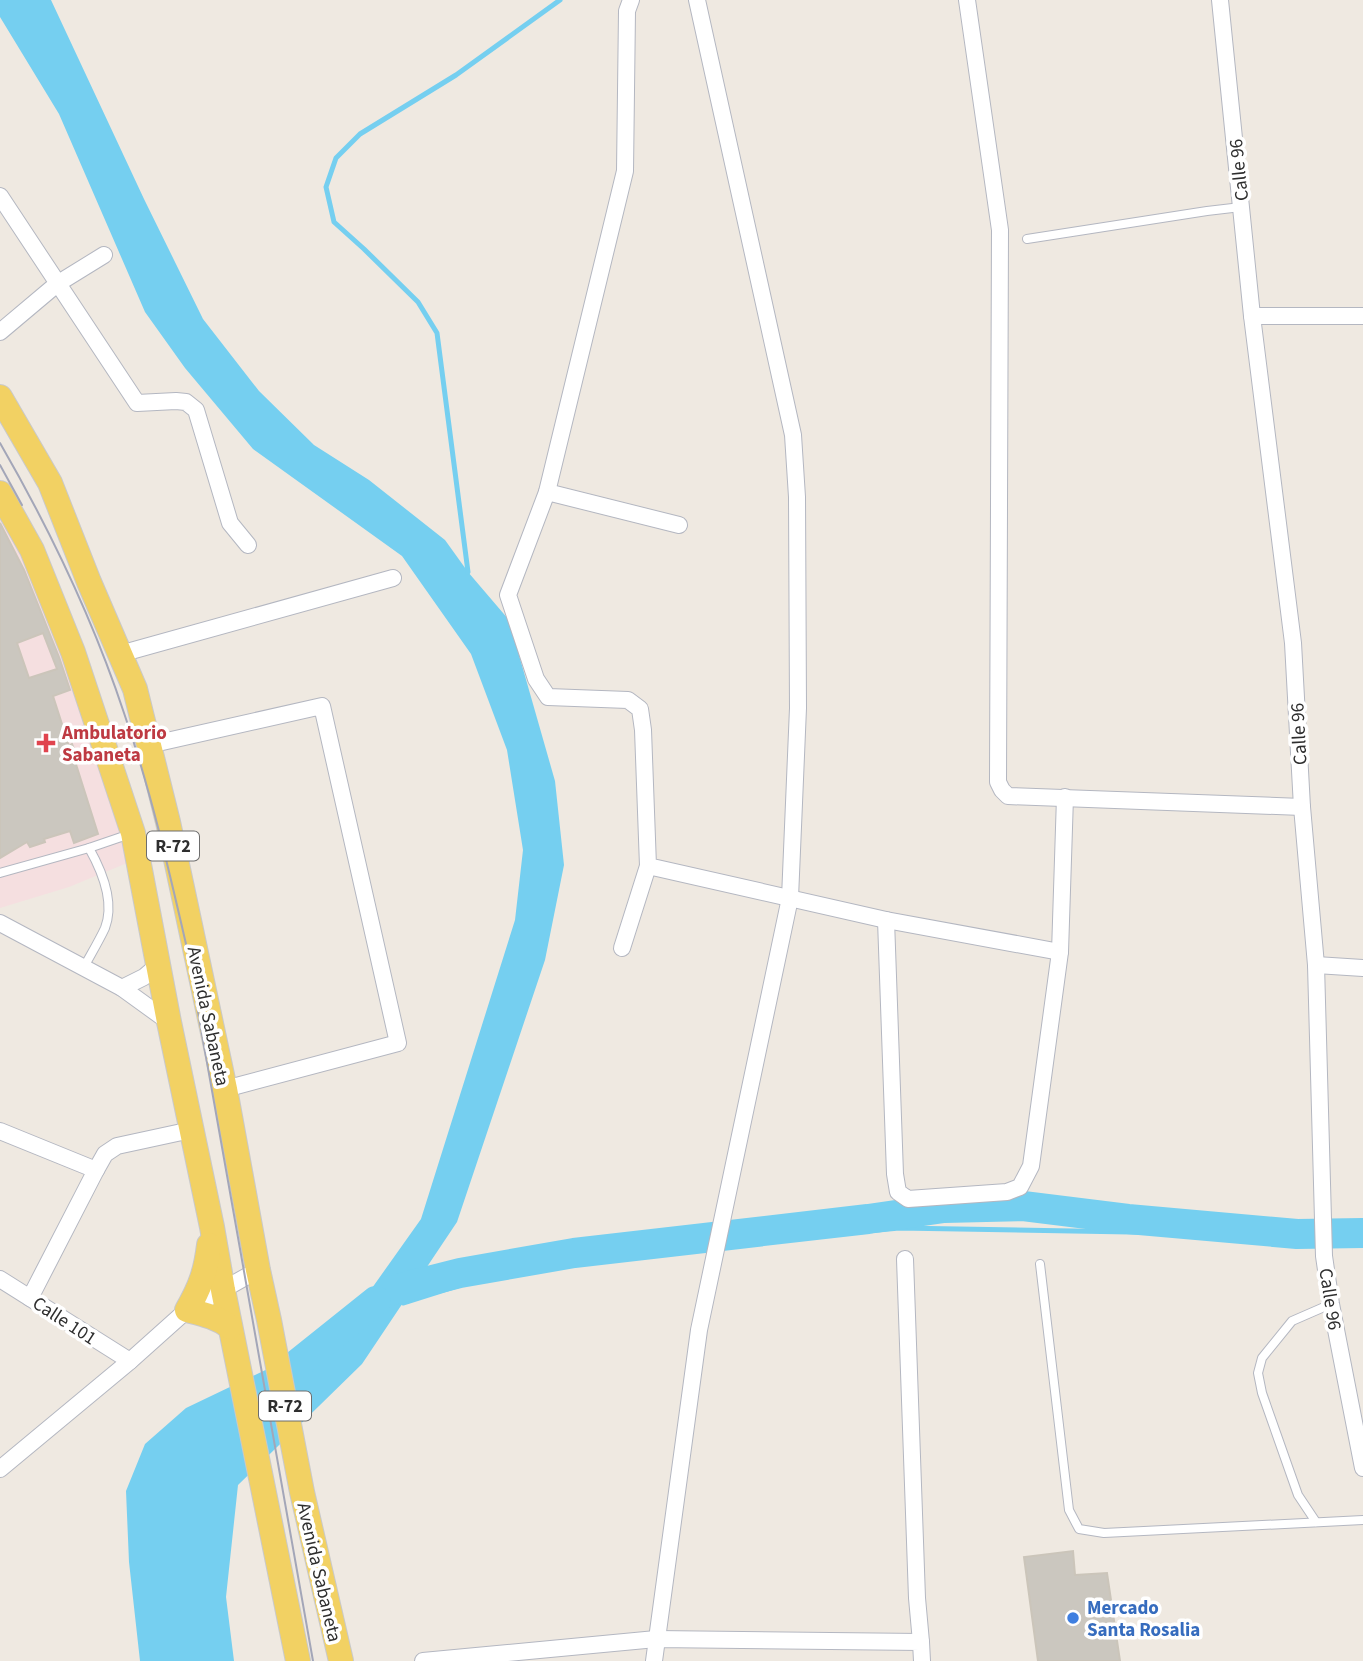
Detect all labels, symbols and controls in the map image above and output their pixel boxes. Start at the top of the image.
street label: Calle 96 [1223,137,1256,202]
street label: Calle 96 [1284,702,1315,766]
place label: Ambulatorio Sabaneta [61,720,167,769]
marker: Ambulatorio Sabaneta [36,733,56,753]
road number: R-72 [147,832,199,860]
street label: Avenida Sabaneta [180,944,236,1089]
street label: Calle 96 [1311,1266,1348,1332]
street label: Calle 101 [27,1290,102,1352]
road number: R-72 [259,1392,311,1420]
street label: Avenida Sabaneta [289,1500,348,1645]
place label: Mercado Santa Rosalia [1087,1595,1200,1644]
marker: Mercado Santa Rosalia [1065,1610,1081,1626]

